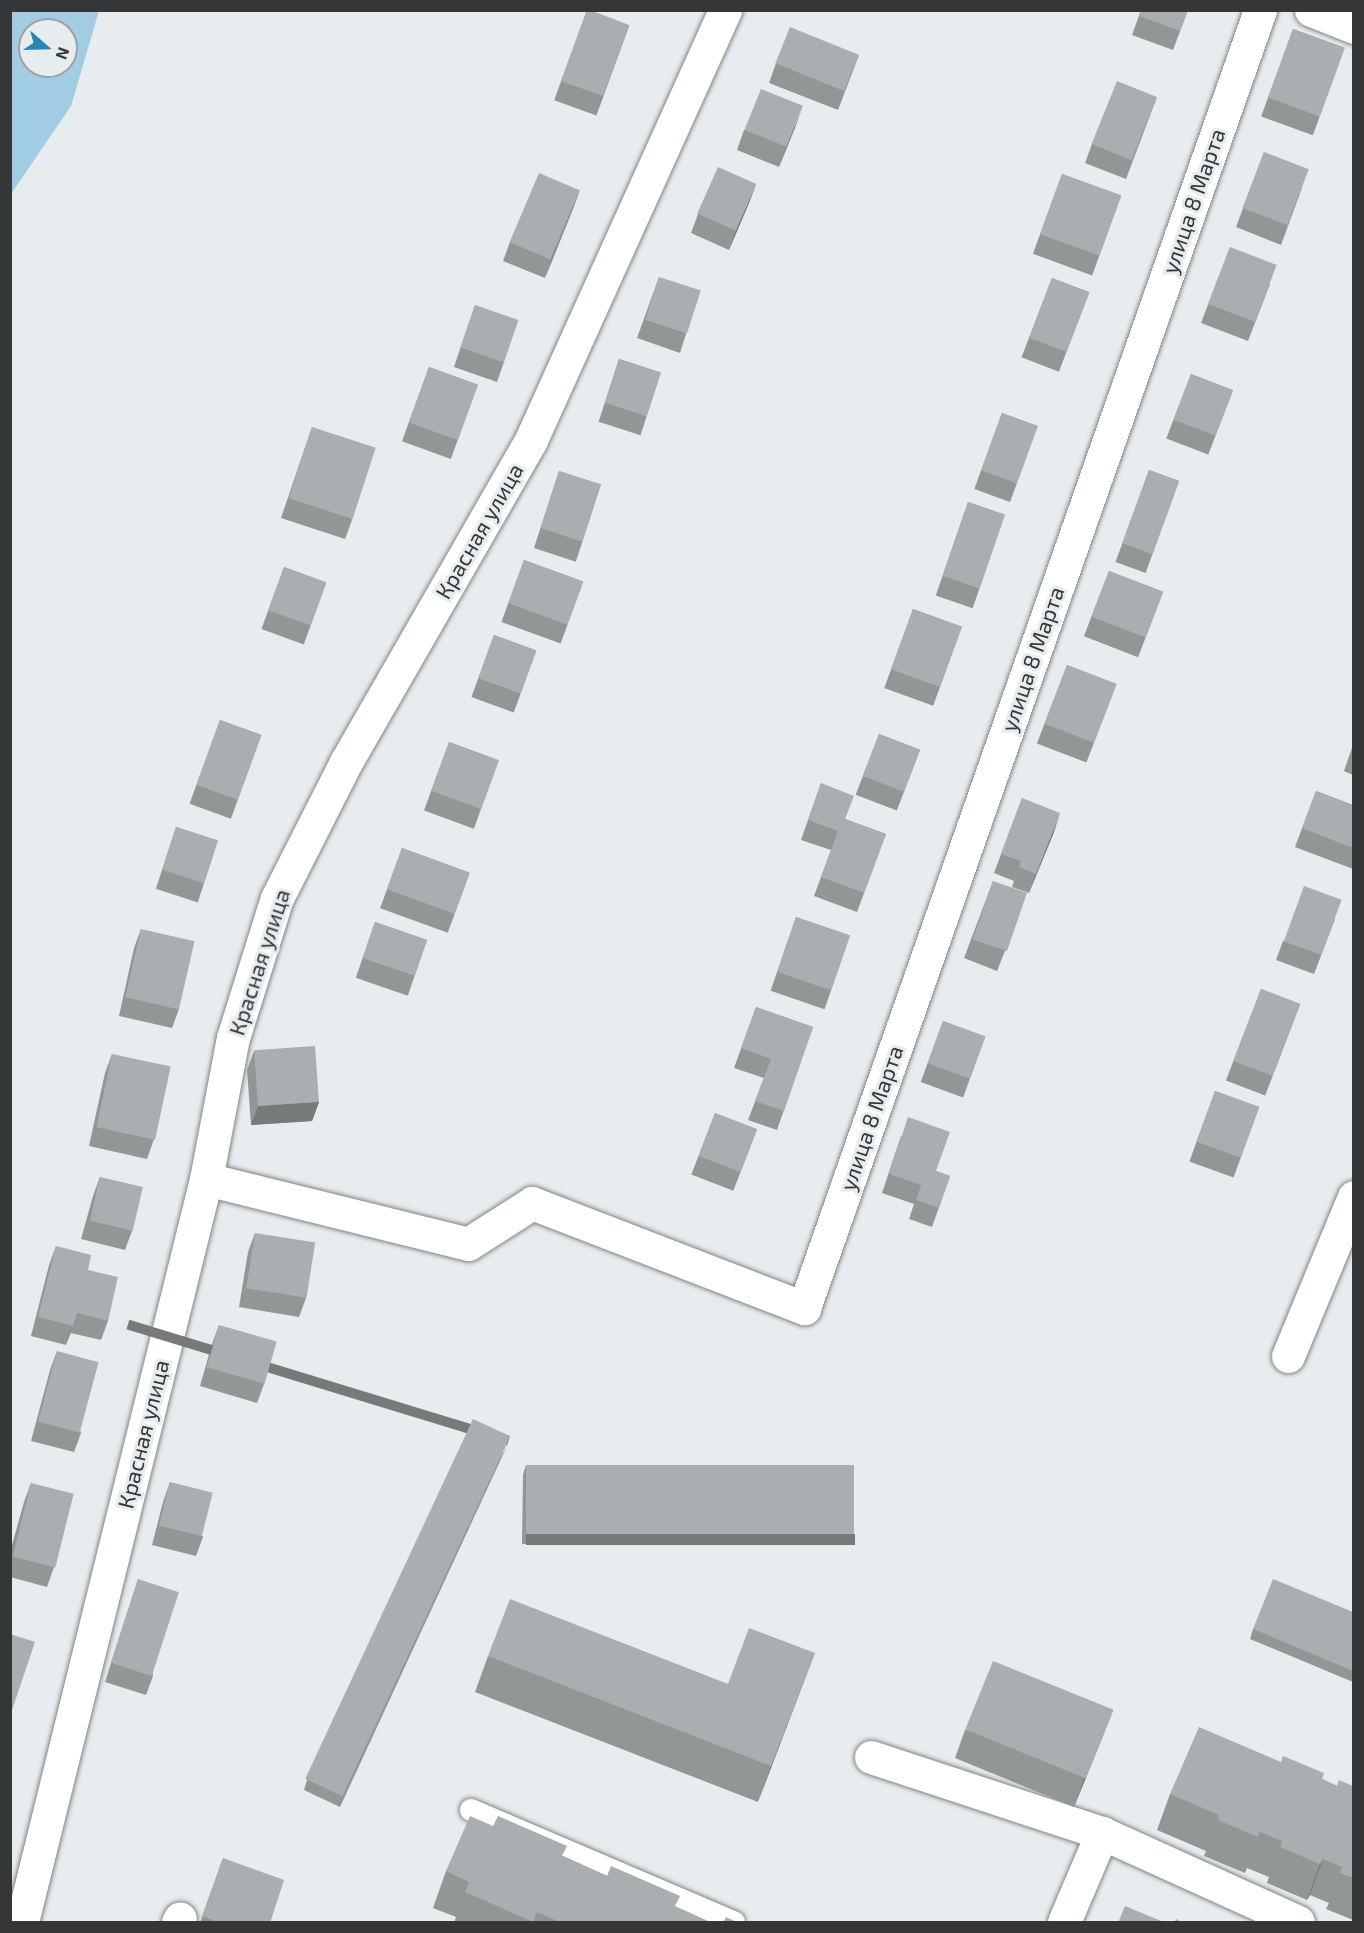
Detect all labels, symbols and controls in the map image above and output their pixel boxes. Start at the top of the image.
north arrow [18,18,78,78]
text: N [53,45,74,62]
street label: улица 8 Марта [1156,125,1230,277]
street label: Красная улица [430,458,528,604]
street label: улица 8 Марта [995,583,1069,735]
street label: Красная улица [223,886,295,1038]
street label: улица 8 Марта [834,1042,908,1194]
street label: Красная улица [112,1357,174,1511]

